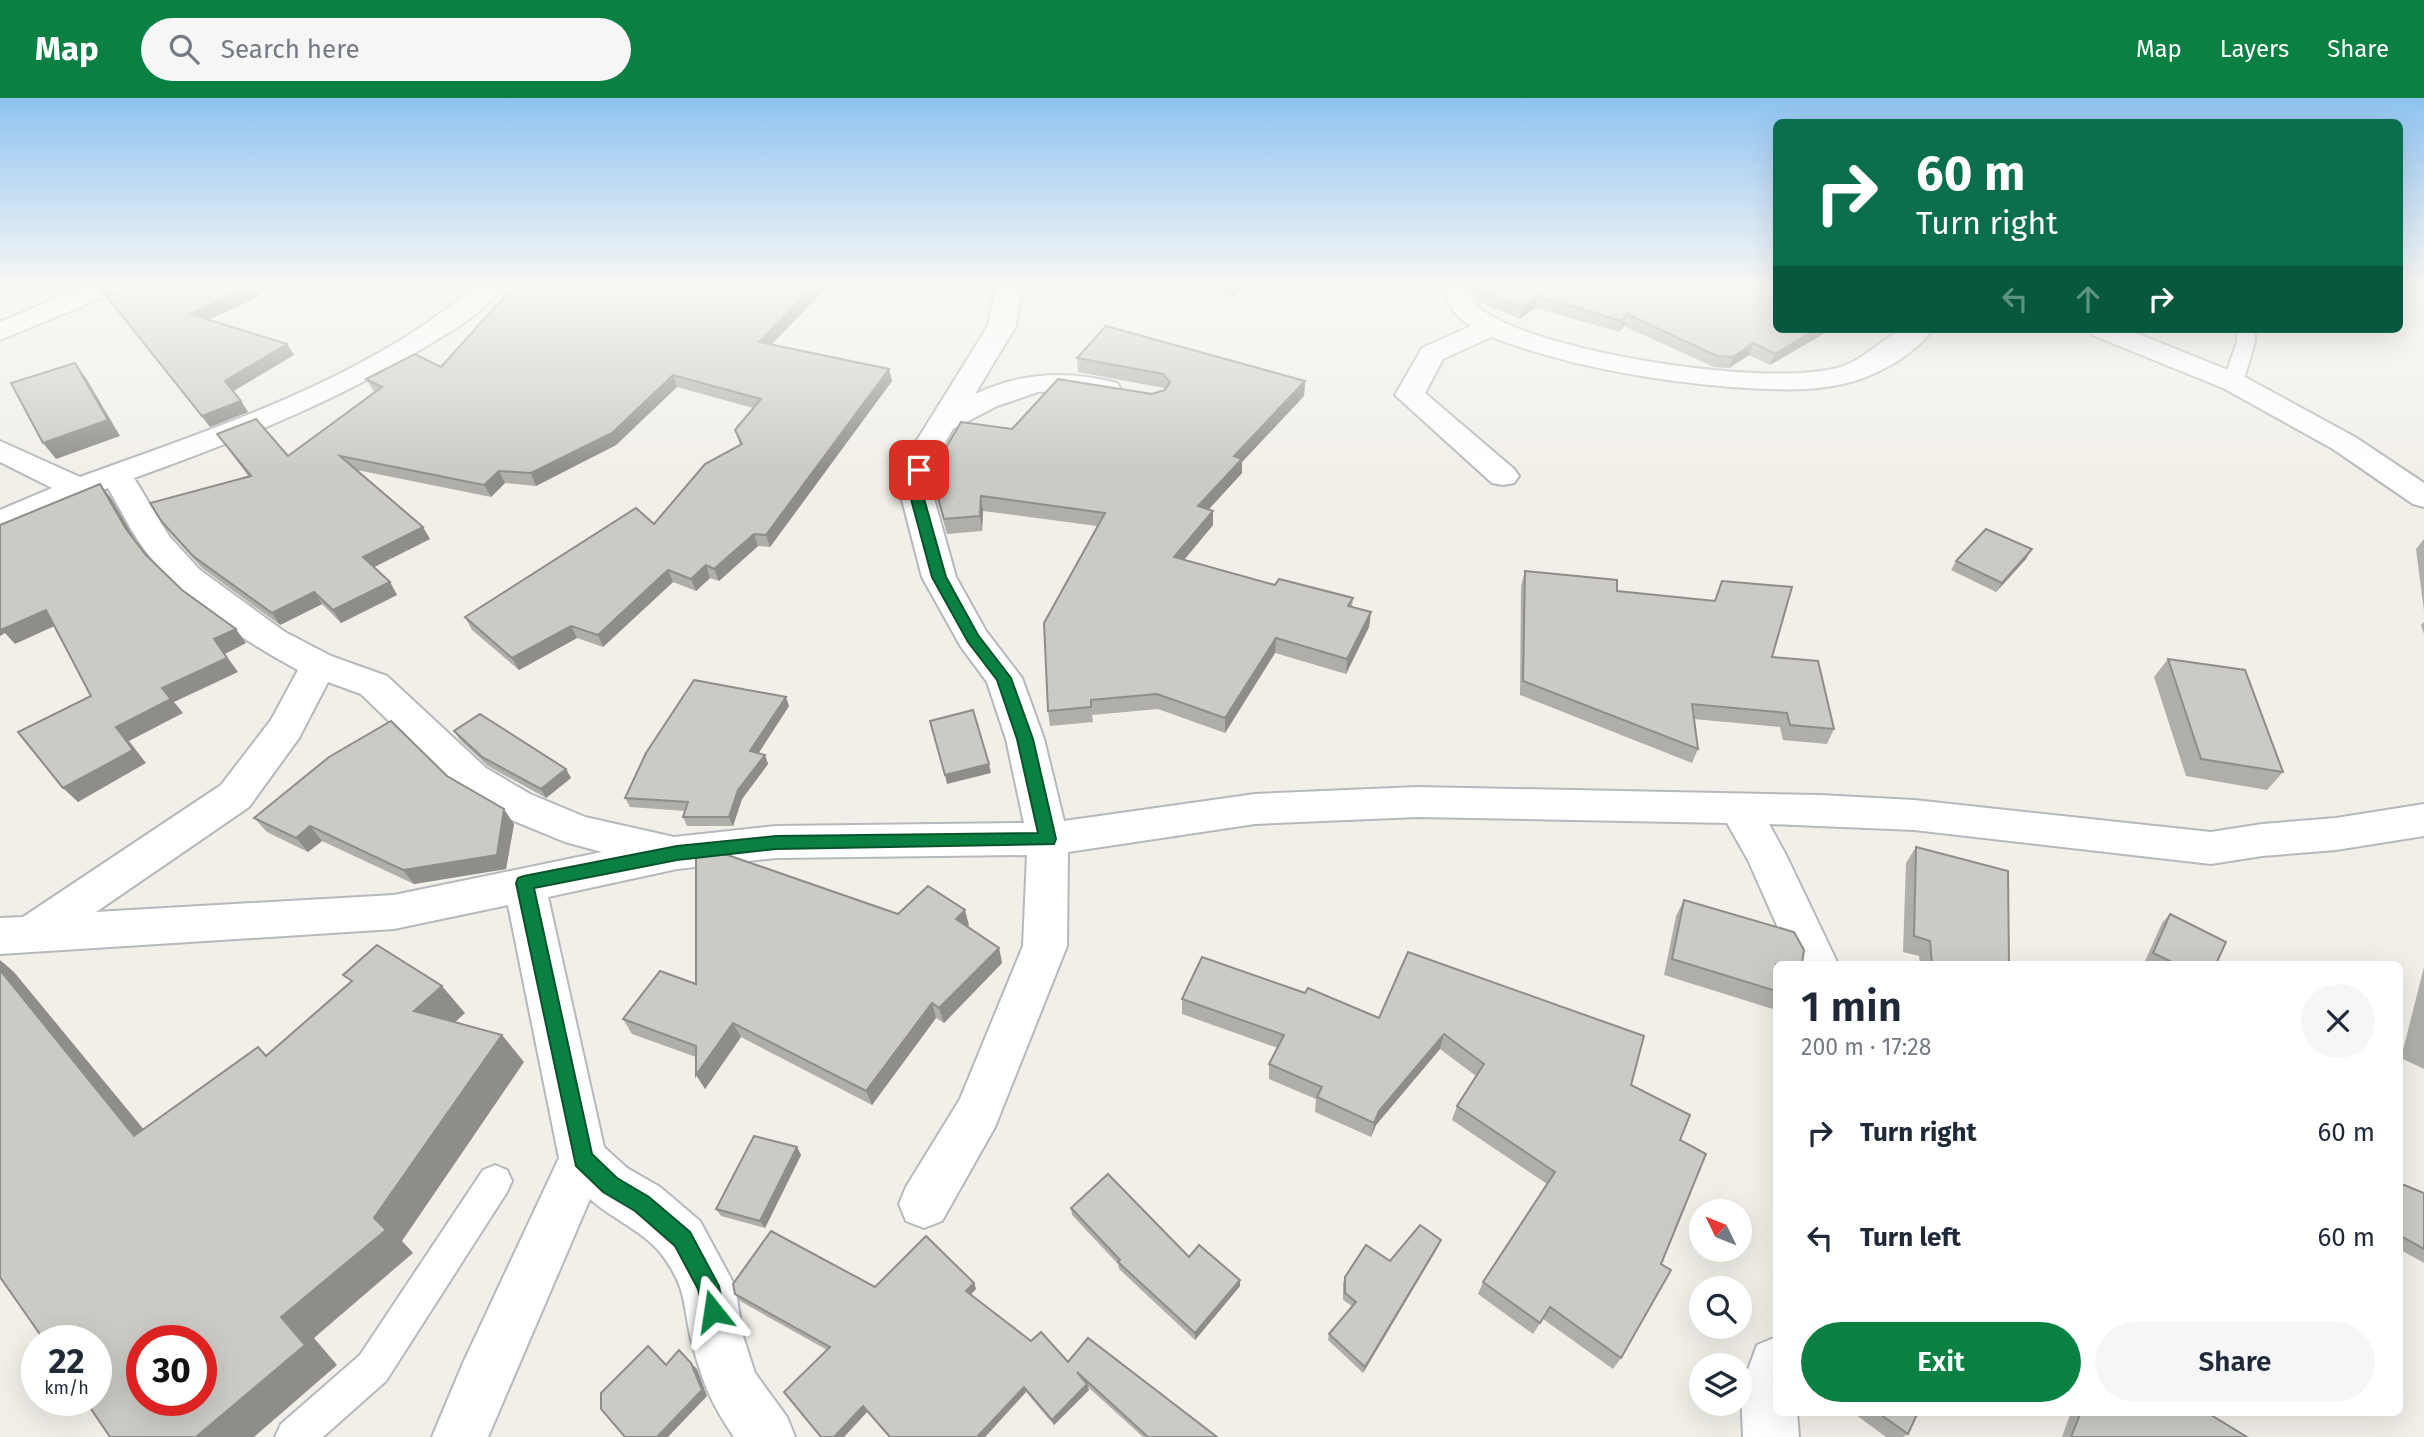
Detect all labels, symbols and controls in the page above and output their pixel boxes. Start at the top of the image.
search box [141,18,631,81]
text: Map [35,29,99,69]
icon: search [165,30,203,68]
text: Search here [221,34,360,65]
text: Map [2136,35,2182,63]
text: Layers [2220,35,2289,63]
text: Share [2327,35,2389,63]
text: 60 m [1916,144,2025,203]
icon: right [1801,147,1892,238]
text: Turn right [1916,204,2058,242]
icon: left [1996,280,2034,318]
icon: ahead [2069,280,2107,318]
icon: right [2142,280,2180,318]
pin [889,440,949,500]
icon: arrive [900,451,938,489]
text: 1 min [1801,982,1902,1032]
button: close [2301,984,2375,1058]
text: 200 m · 17:28 [1801,1033,1931,1061]
icon: right [1801,1114,1839,1152]
text: Turn right [1860,1117,1977,1148]
text: 60 m [2317,1117,2375,1148]
north arrow [1689,1199,1752,1262]
map controls [1689,1199,1752,1416]
icon: left [1801,1219,1839,1257]
text: Turn left [1860,1222,1961,1253]
text: 60 m [2317,1222,2375,1253]
position arrow [676,1274,750,1348]
button: search [1689,1276,1752,1339]
button: Exit [1801,1322,2081,1402]
button: Share [2095,1322,2375,1402]
speed limit sign: 30 [126,1325,217,1416]
text: 22 [48,1340,85,1382]
button: layers [1689,1353,1752,1416]
text: km/h [44,1377,89,1399]

